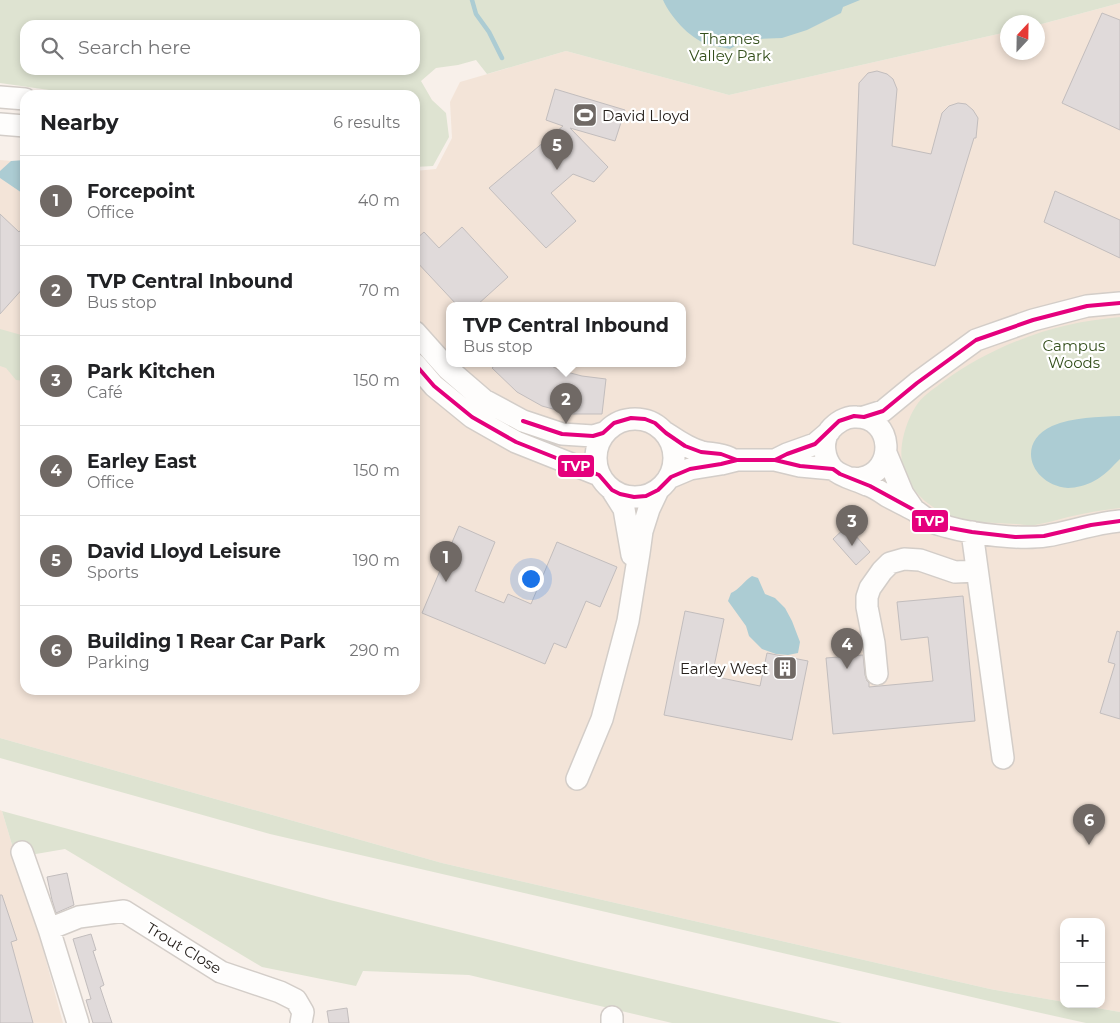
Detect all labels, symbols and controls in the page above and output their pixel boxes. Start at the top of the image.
north arrow [1000,15,1045,60]
search box [20,20,420,75]
park label: Thames Valley Park [689,29,771,65]
icon: search [38,34,66,62]
text: Search here [78,36,191,59]
sports icon: David Lloyd [572,102,598,128]
place label: David Lloyd [602,106,690,125]
text: Nearby [40,110,119,135]
text: 6 results [333,113,400,132]
pin: 5 [541,129,573,170]
text: Forcepoint [87,180,195,203]
text: 1 [53,191,59,210]
text: 40 m [358,191,400,210]
text: Office [87,203,134,222]
text: TVP Central Inbound [87,270,293,293]
text: 2 [51,281,61,300]
text: 70 m [359,281,400,300]
text: Bus stop [87,293,157,312]
popup [446,302,686,367]
text: TVP Central Inbound [463,314,669,337]
park label: Campus Woods [1043,336,1105,372]
text: Bus stop [463,337,533,356]
text: Park Kitchen [87,360,216,383]
text: 3 [51,371,61,390]
text: 150 m [353,371,400,390]
text: Café [87,383,123,402]
pin: 2 [550,383,582,424]
text: Earley East [87,450,197,473]
line badge: TVP [557,454,595,478]
text: TVP [562,457,590,475]
text: 4 [50,461,62,480]
text: 150 m [353,461,400,480]
text: Office [87,473,134,492]
pin: 3 [836,505,868,546]
line badge: TVP [911,509,949,533]
text: TVP [916,512,944,530]
text: David Lloyd Leisure [87,540,281,563]
pin: 1 [430,541,462,582]
text: 5 [51,551,61,570]
text: 190 m [353,551,400,570]
text: Sports [87,563,139,582]
your location [518,566,544,592]
pin: 4 [831,628,863,669]
text: Building 1 Rear Car Park [87,630,325,653]
text: 6 [51,641,61,660]
text: 290 m [349,641,400,660]
text: Parking [87,653,150,672]
building icon: Earley West [772,655,798,681]
place label: Earley West [680,659,768,678]
pin: 6 [1073,804,1105,845]
street label: Trout Close [143,918,225,978]
map controls [1060,918,1105,1008]
button: + [1060,918,1105,963]
button: − [1060,963,1105,1008]

